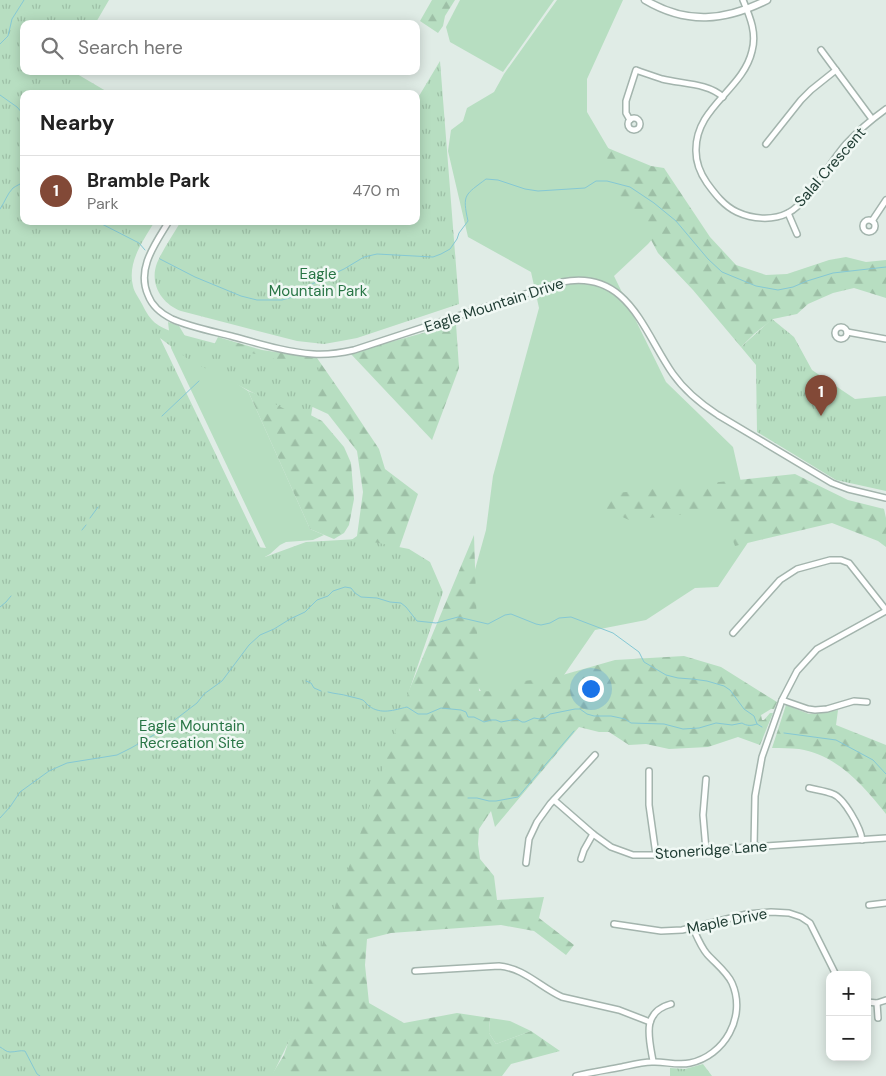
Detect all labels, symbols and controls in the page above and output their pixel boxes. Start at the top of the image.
search box [20,20,420,75]
icon: search [38,34,66,62]
text: Search here [78,35,183,60]
text: Nearby [40,109,114,137]
street label: Salal Crescent [790,123,870,211]
text: Bramble Park [87,168,210,193]
text: 1 [53,180,59,201]
text: 470 m [353,180,400,201]
text: Park [87,193,119,214]
park label: Eagle Mountain Park [269,264,368,301]
street label: Eagle Mountain Drive [422,273,566,337]
pin: 1 [805,375,837,416]
your location [578,676,604,702]
park label: Eagle Mountain Recreation Site [139,716,245,753]
street label: Stoneridge Lane [654,836,768,864]
street label: Maple Drive [685,903,769,939]
map controls [826,971,871,1061]
button: + [826,971,871,1016]
button: − [826,1016,871,1061]

